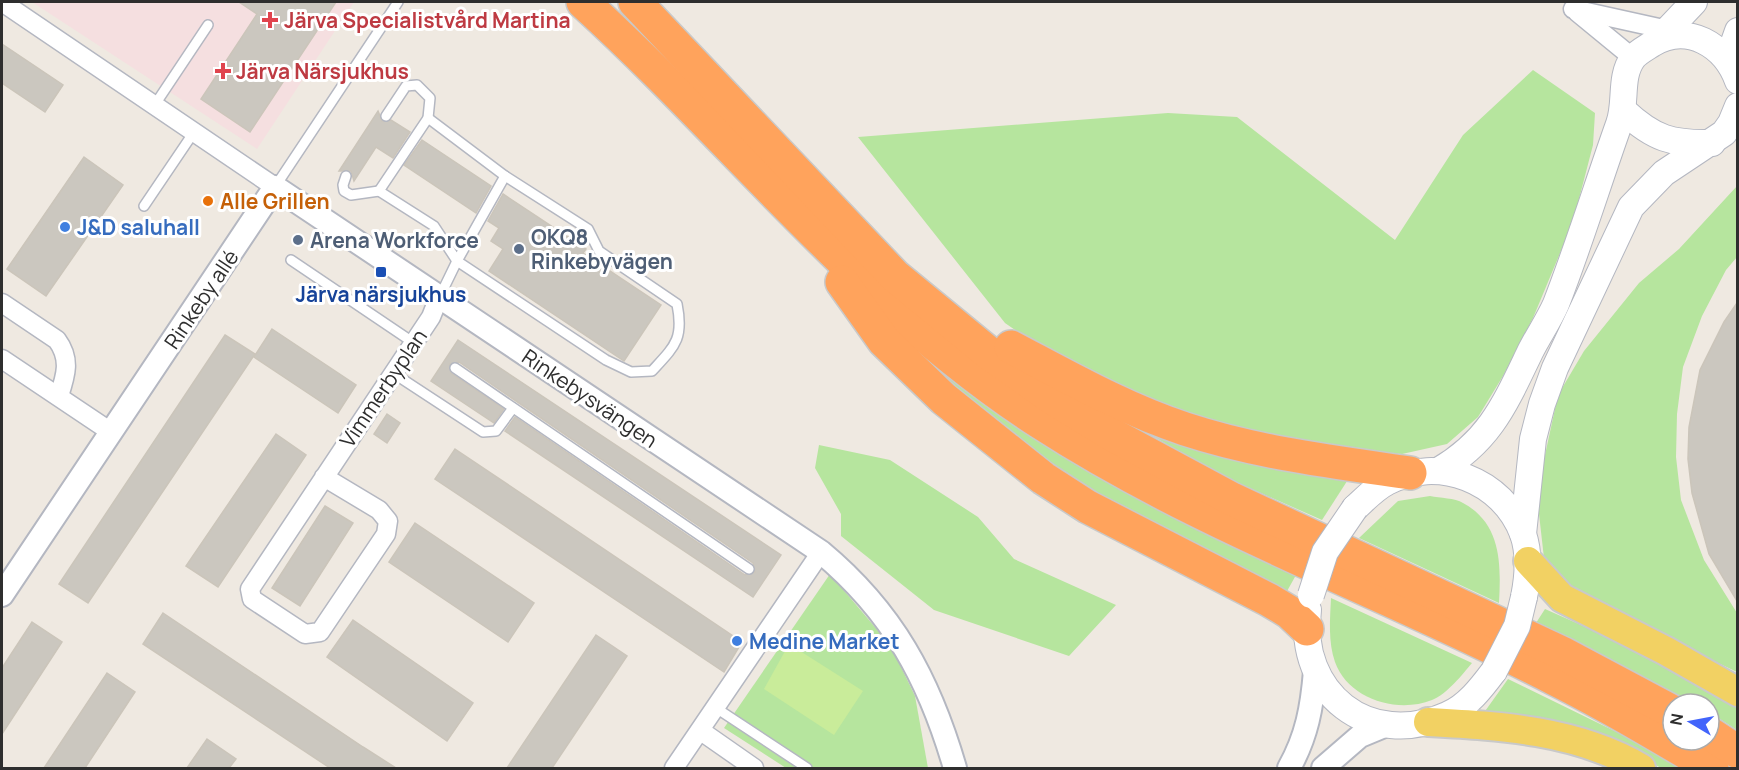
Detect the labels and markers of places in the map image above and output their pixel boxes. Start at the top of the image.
place label: Järva Specialistvård Martina [284,6,571,34]
marker: Järva Specialistvård Martina [261,11,279,29]
place label: Järva Närsjukhus [236,57,409,85]
marker: Järva Närsjukhus [214,62,232,80]
place label: Alle Grillen [220,187,330,215]
marker: Alle Grillen [201,194,215,208]
place label: J&D saluhall [77,213,200,241]
marker: J&D saluhall [58,220,72,234]
place label: OKQ8 Rinkebyvägen [531,223,673,275]
place label: Arena Workforce [310,226,479,254]
marker: Arena Workforce [291,233,305,247]
marker: OKQ8 Rinkebyvägen [512,242,526,256]
marker: Järva närsjukhus [374,265,388,279]
place label: Järva närsjukhus [296,280,466,308]
place label: Medine Market [749,627,900,655]
marker: Medine Market [730,634,744,648]

